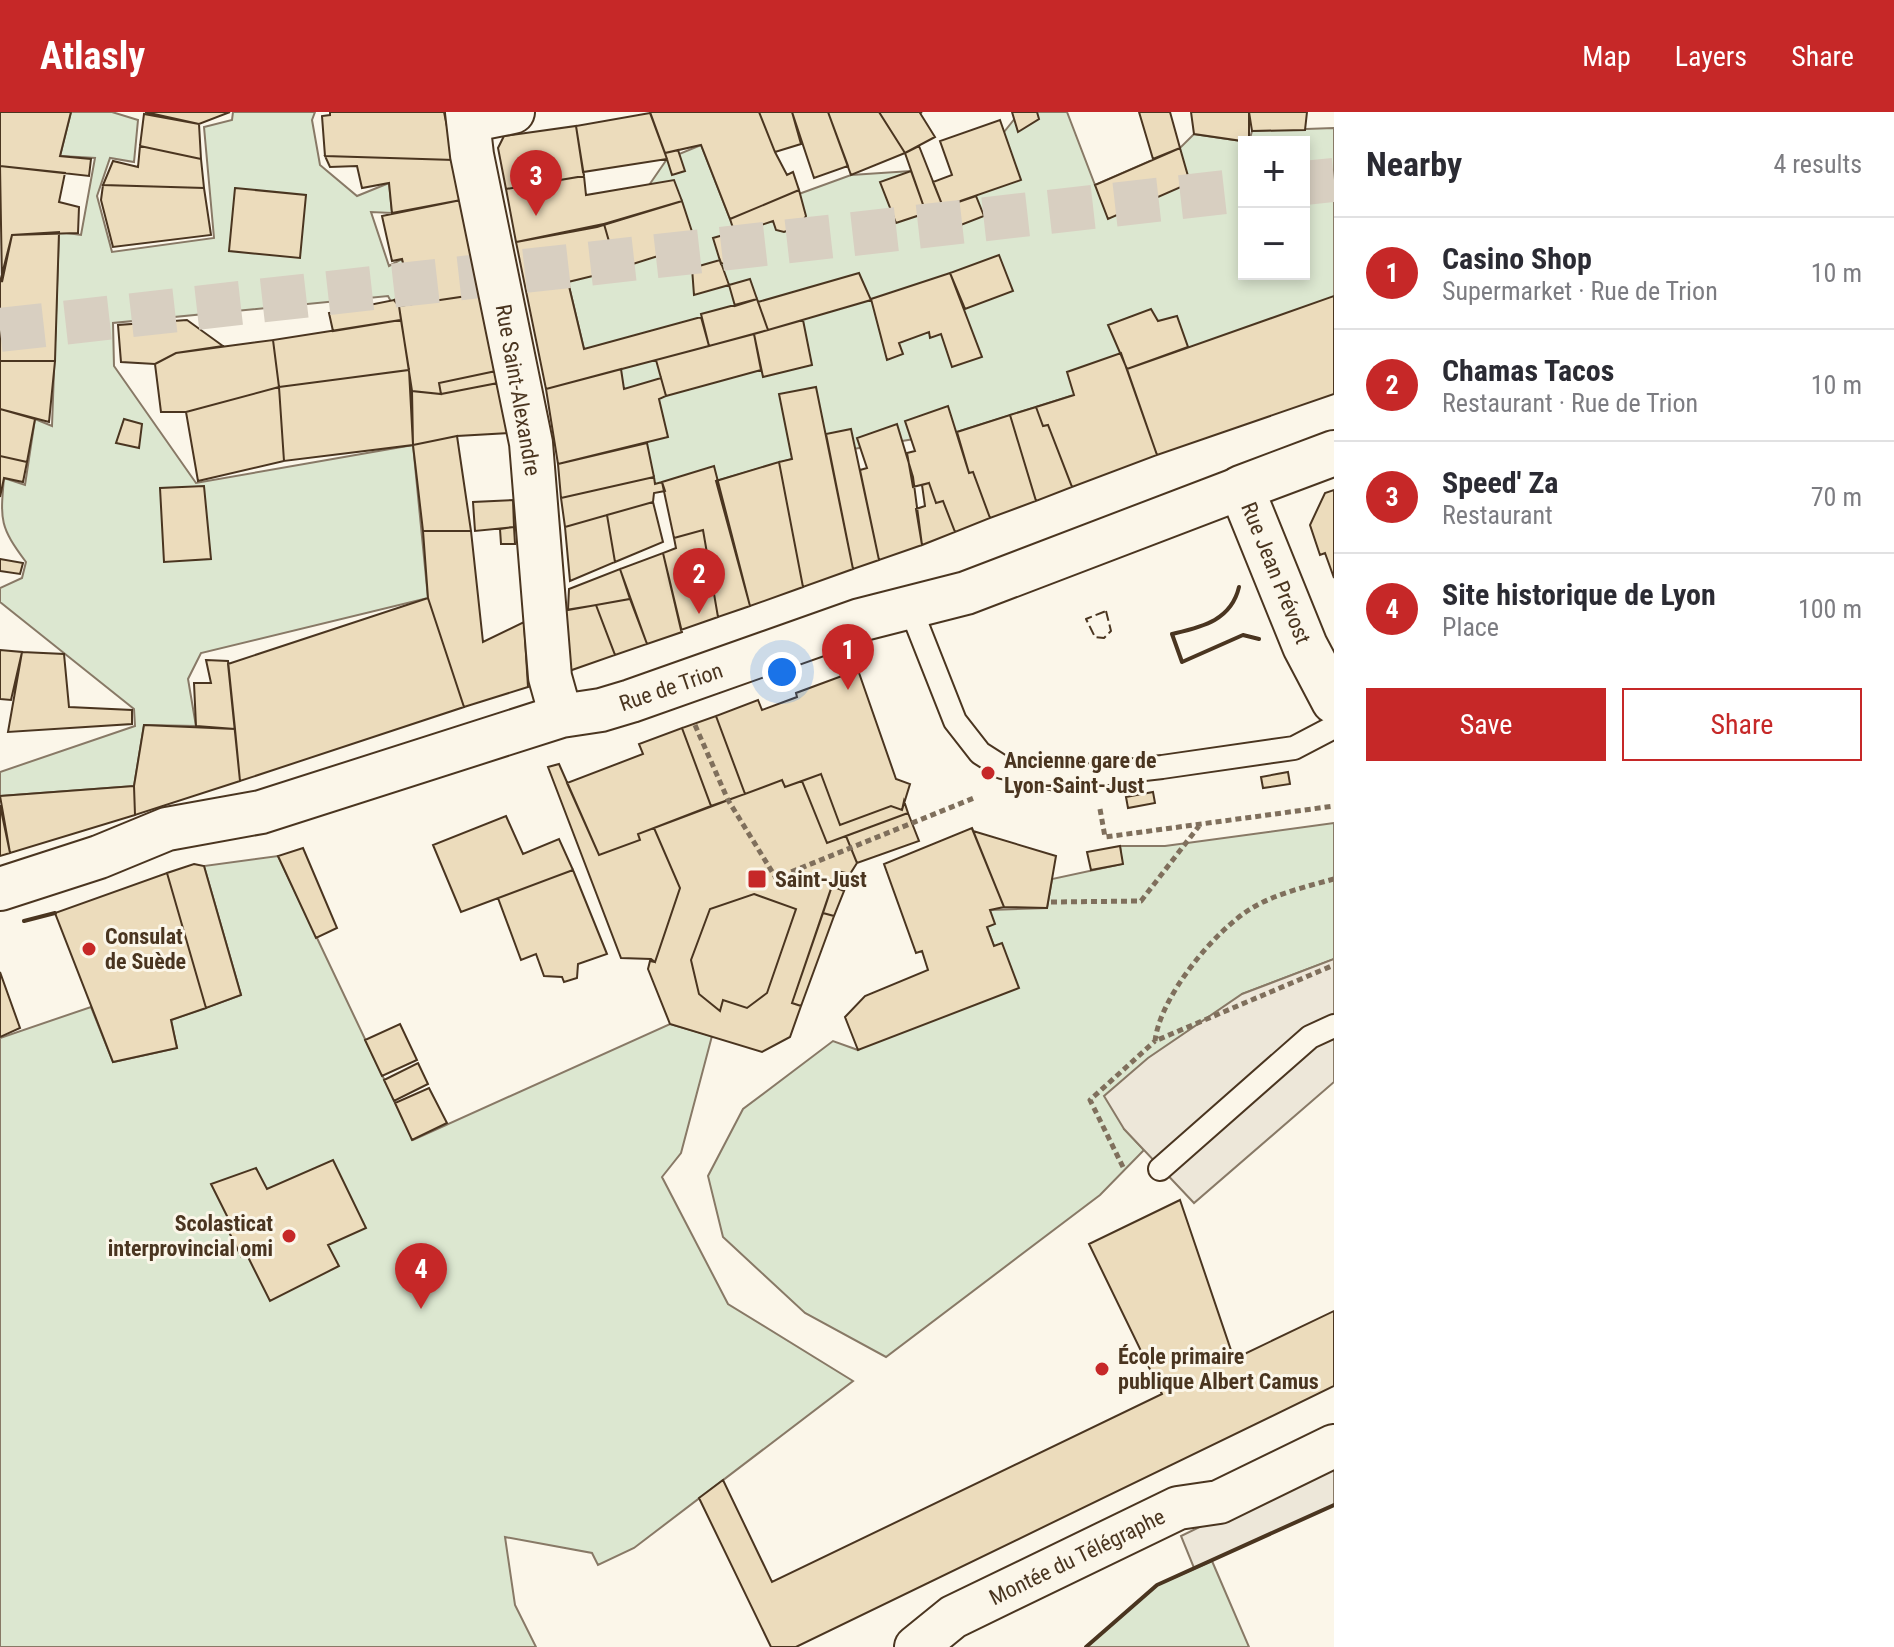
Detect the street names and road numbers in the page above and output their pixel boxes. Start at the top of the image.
street label: Rue Saint-Alexandre [491,302,545,478]
street label: Rue Jean Prévost [1236,499,1316,647]
street label: Rue de Trion [616,658,726,716]
street label: Montée du Télégraphe [985,1504,1169,1610]

